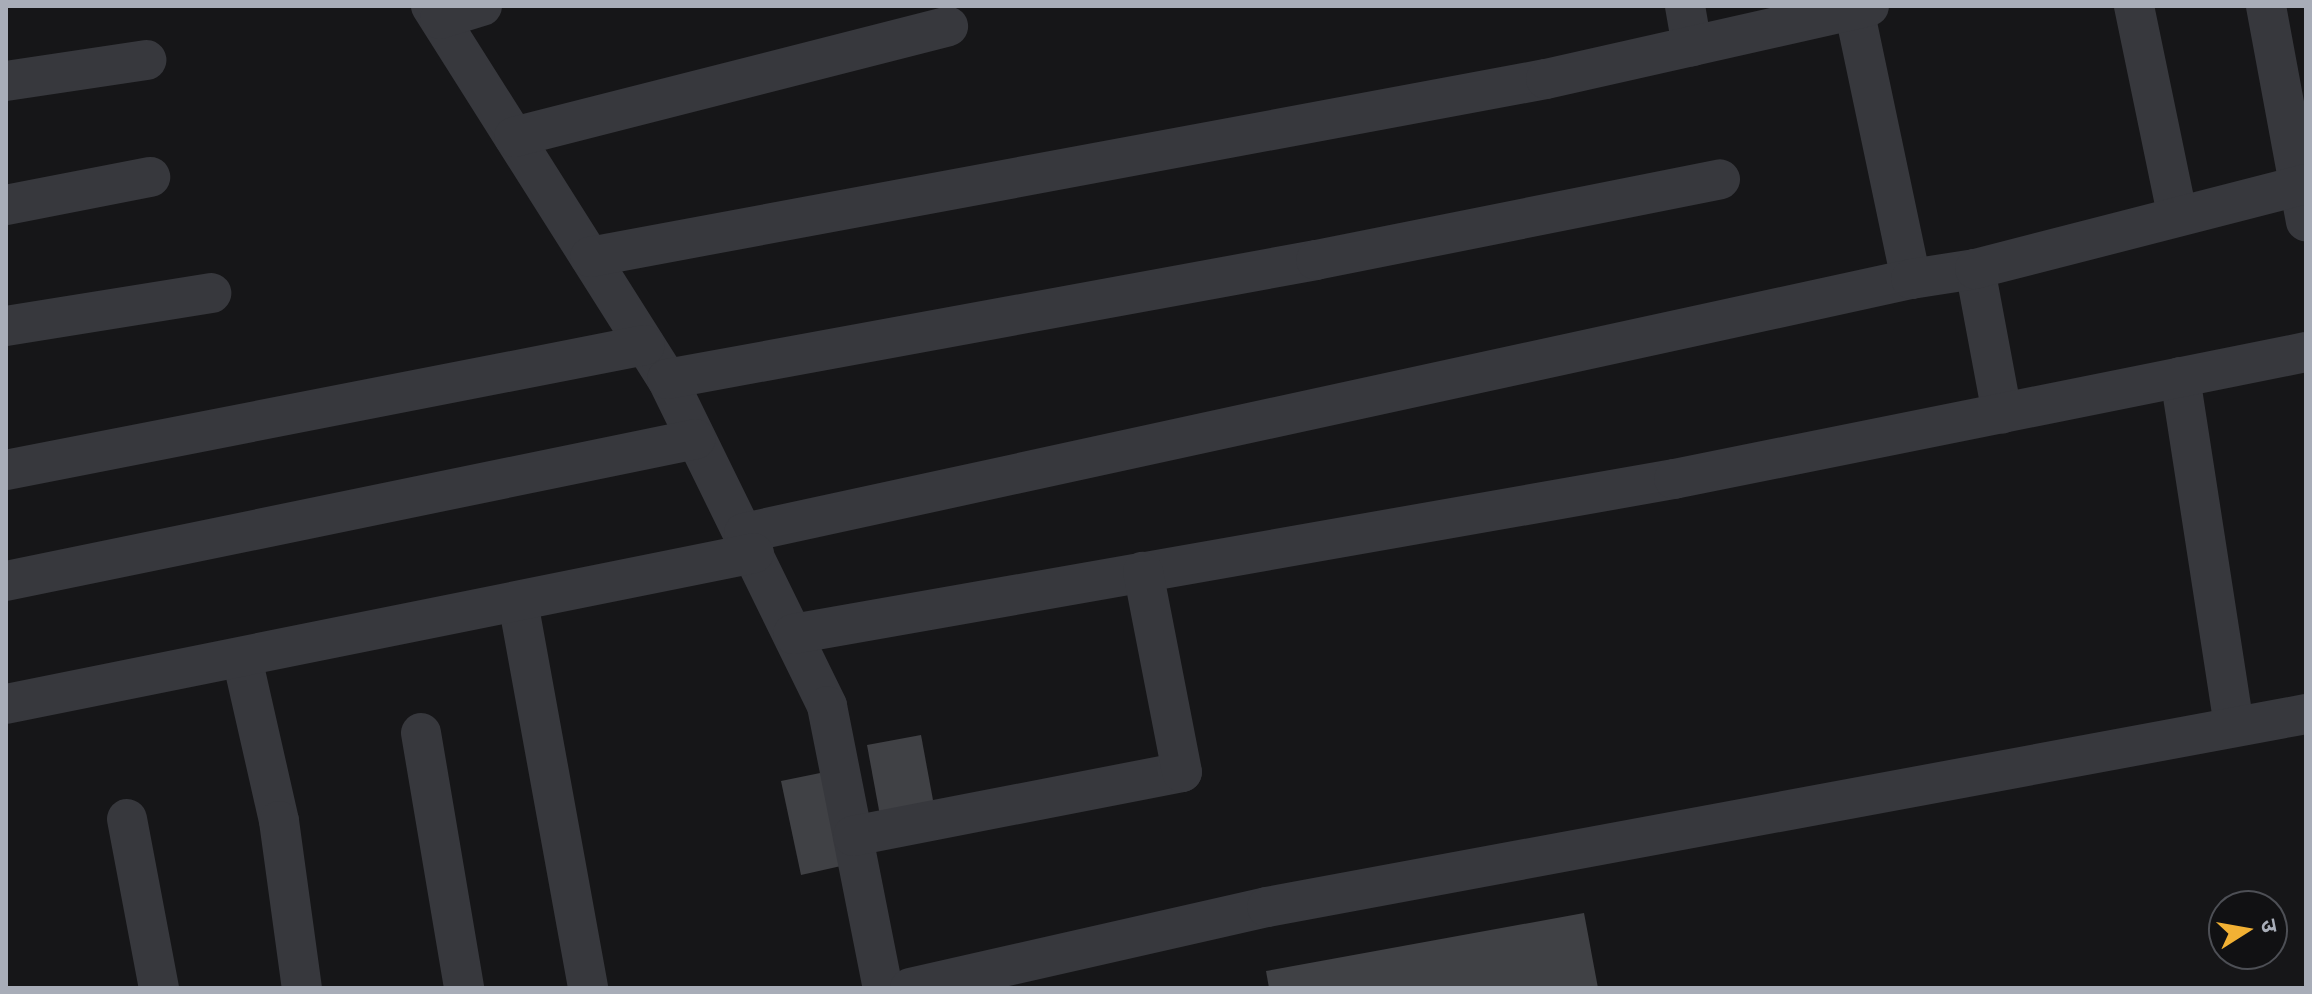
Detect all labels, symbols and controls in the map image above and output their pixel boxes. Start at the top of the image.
north arrow [2208,890,2288,970]
text: उ [2256,917,2284,935]

